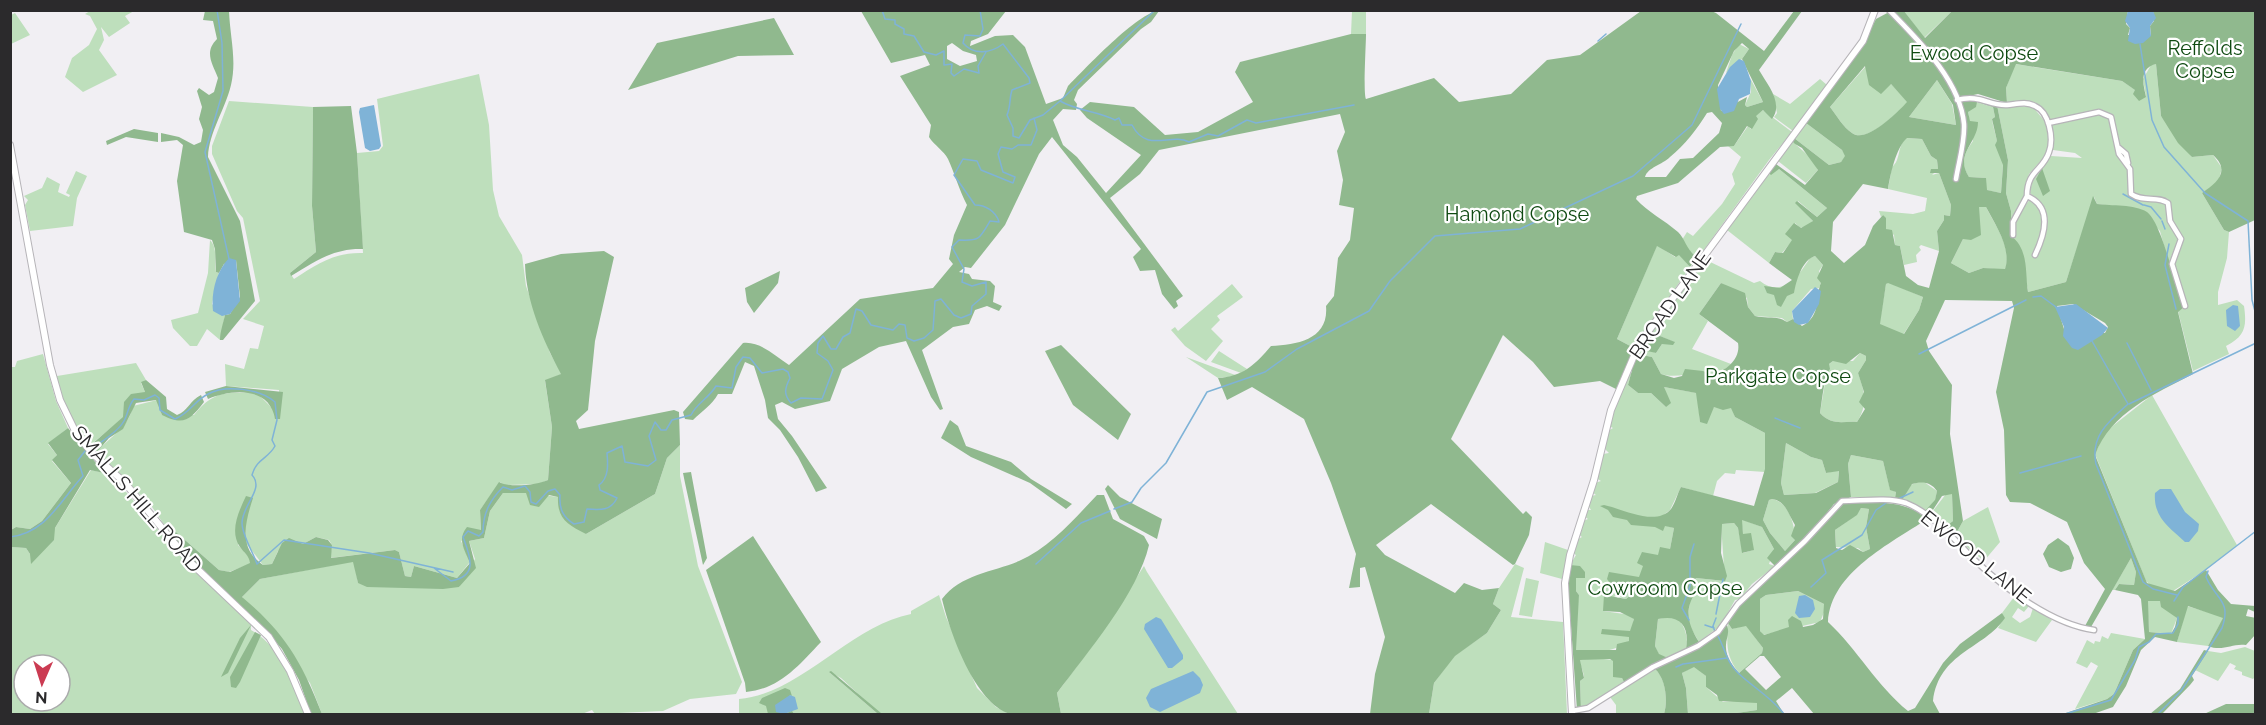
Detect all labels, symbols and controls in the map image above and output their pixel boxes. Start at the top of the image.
park label: Reffolds Copse [2167,36,2243,83]
park label: Ewood Copse [1910,41,2038,65]
park label: Hamond Copse [1445,202,1589,226]
street label: BROAD LANE [1624,246,1716,364]
park label: Parkgate Copse [1705,364,1851,388]
street label: SMALLS HILL ROAD [67,421,207,577]
street label: EWOOD LANE [1916,505,2036,609]
park label: Cowroom Copse [1588,576,1743,600]
north arrow [12,653,72,713]
text: N [35,688,48,707]

